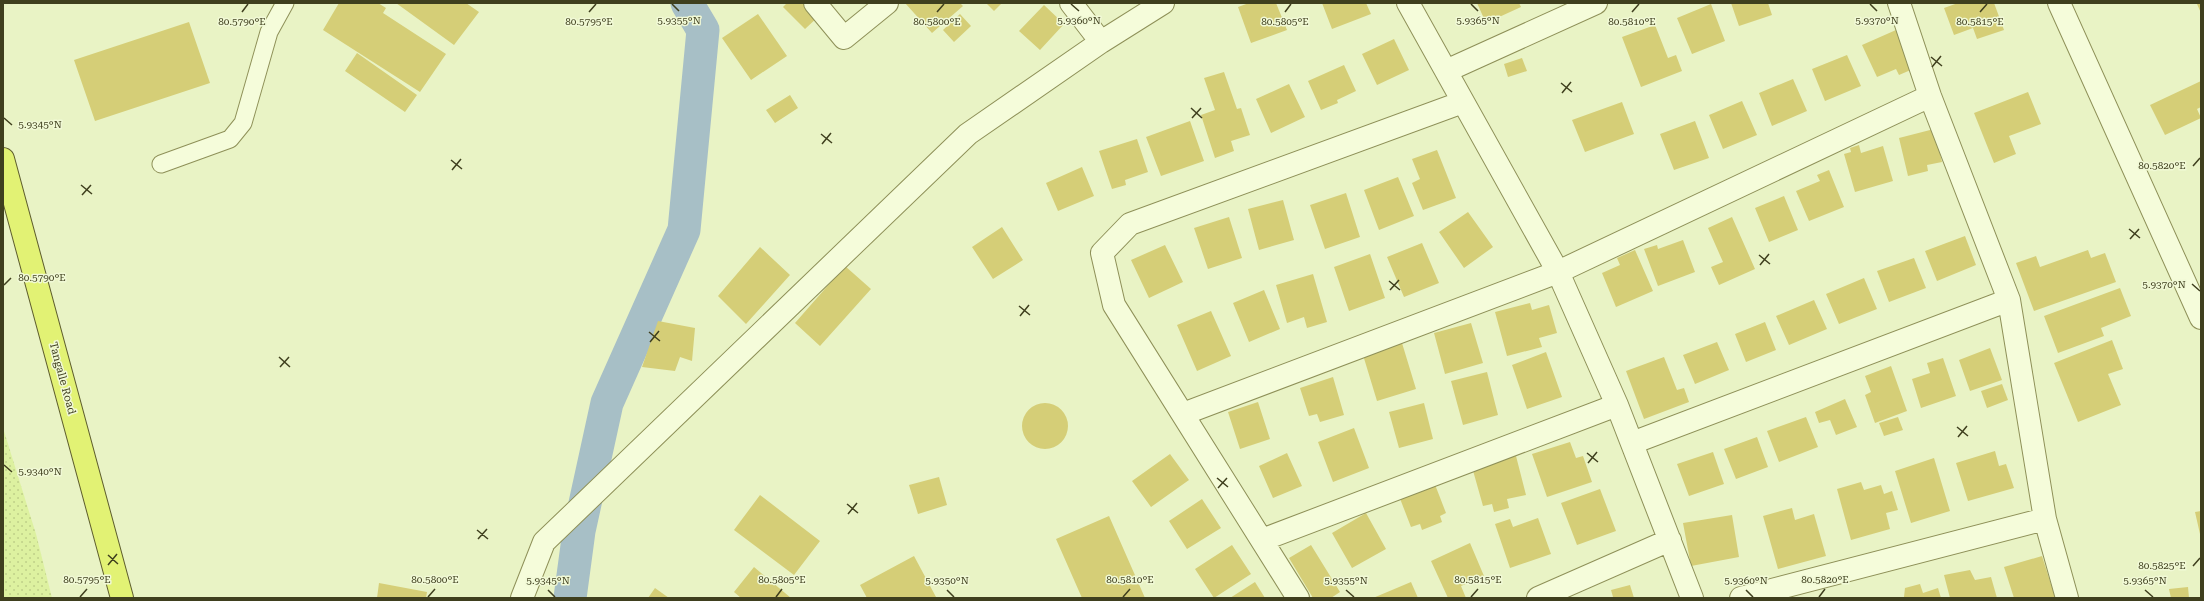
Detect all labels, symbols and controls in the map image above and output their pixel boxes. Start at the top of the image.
text: 5.9355°N [657,15,701,26]
text: 5.9360°N [1057,15,1101,26]
text: 5.9365°N [1456,15,1500,26]
text: 5.9370°N [1855,15,1899,26]
text: 80.5790°E [218,16,266,27]
text: 80.5795°E [565,16,613,27]
text: 80.5800°E [913,16,961,27]
text: 80.5805°E [1261,16,1309,27]
text: 80.5810°E [1608,16,1656,27]
text: 80.5815°E [1956,16,2004,27]
text: 5.9345°N [18,119,62,130]
text: 80.5820°E [2138,160,2186,171]
text: 80.5790°E [18,272,66,283]
text: 5.9370°N [2142,279,2186,290]
street label: Tangalle Road [47,341,78,416]
text: 5.9340°N [18,466,62,477]
text: 80.5825°E [2138,560,2186,571]
text: 80.5795°E [63,574,111,585]
text: 80.5800°E [411,574,459,585]
text: 80.5805°E [758,574,806,585]
text: 80.5810°E [1106,574,1154,585]
text: 80.5815°E [1454,574,1502,585]
text: 80.5820°E [1801,574,1849,585]
text: 5.9345°N [526,575,570,586]
text: 5.9350°N [925,575,969,586]
text: 5.9355°N [1324,575,1368,586]
text: 5.9360°N [1724,575,1768,586]
text: 5.9365°N [2123,575,2167,586]

